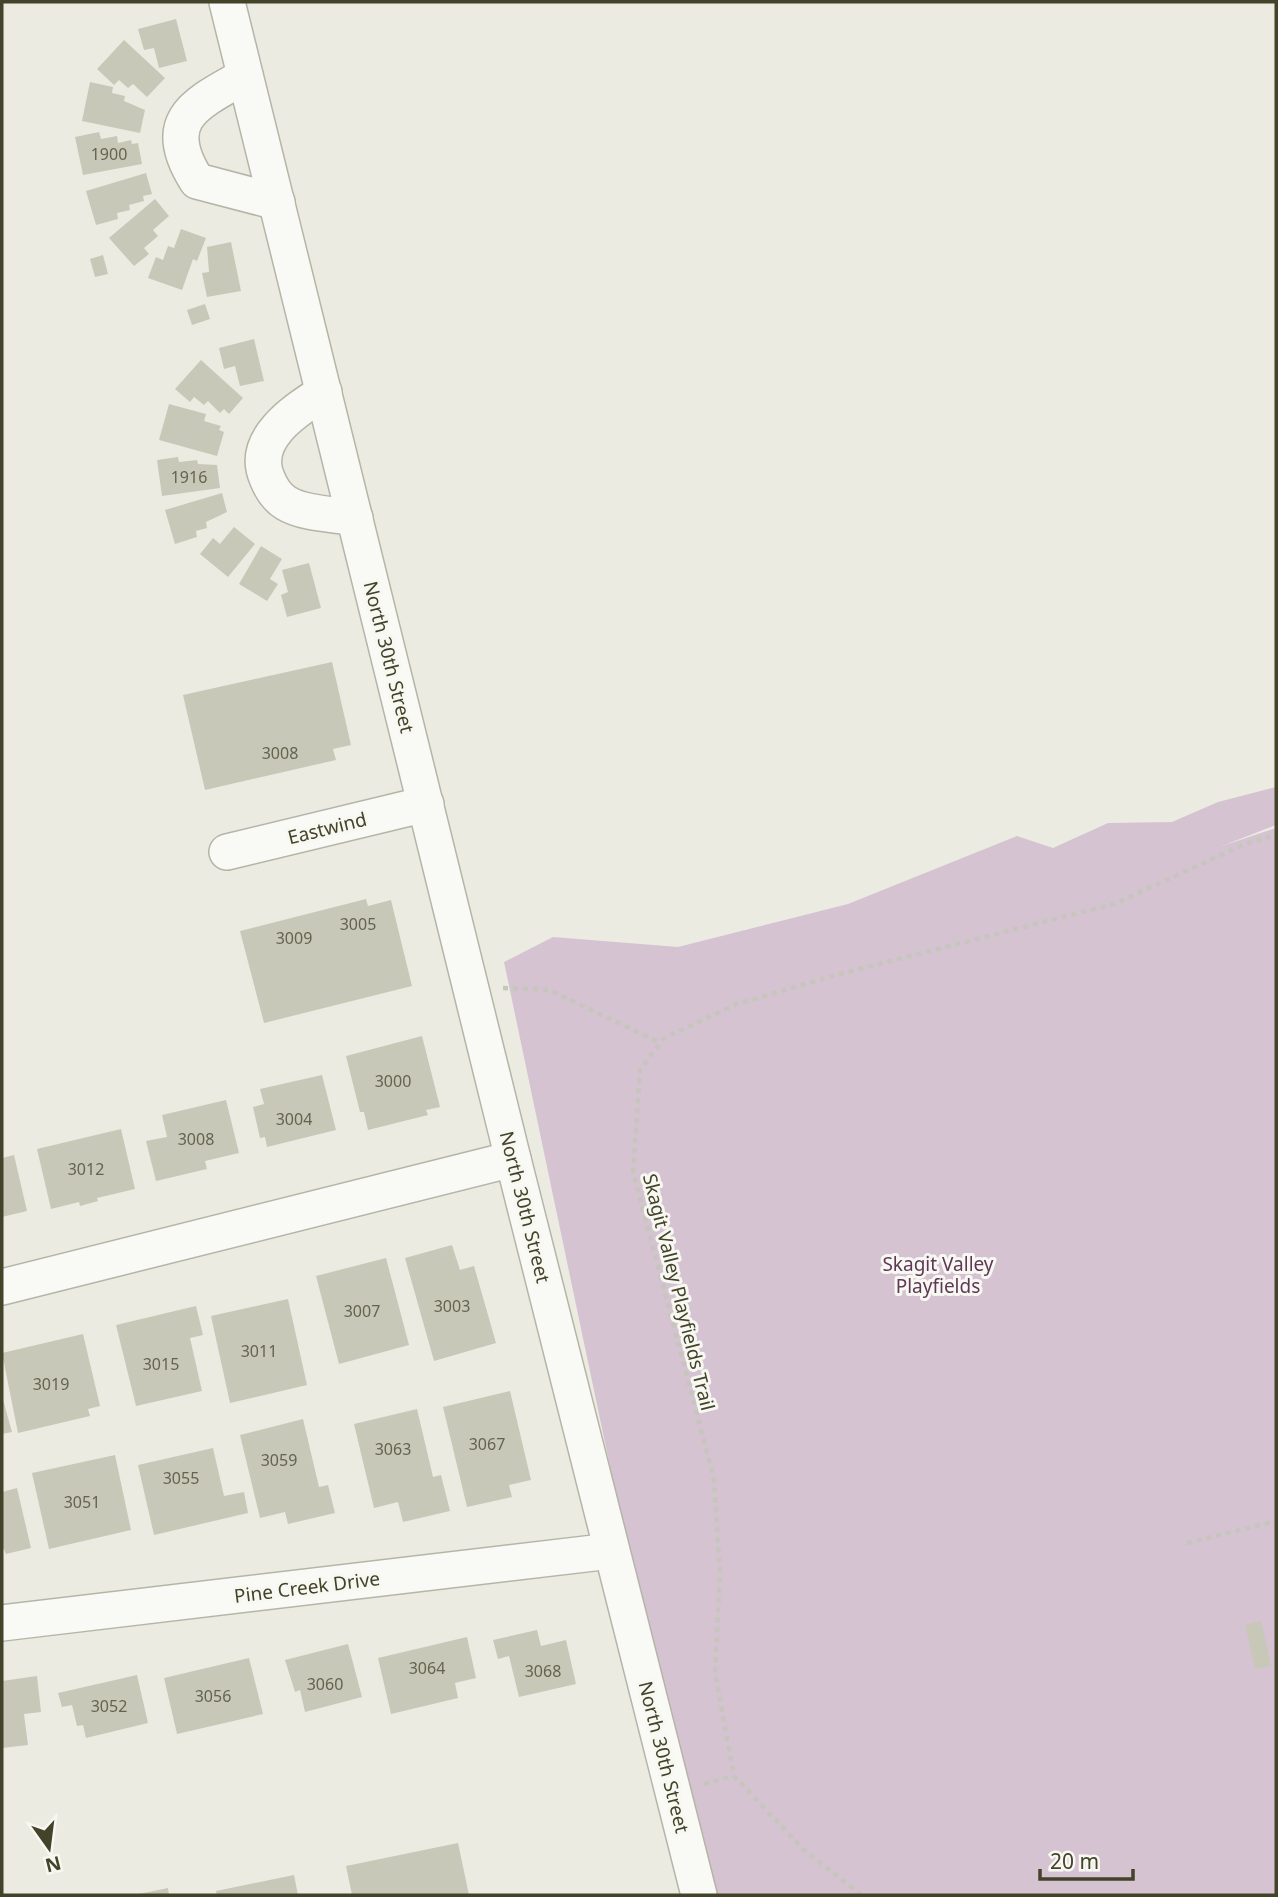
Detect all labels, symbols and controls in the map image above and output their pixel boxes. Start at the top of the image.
house number: 1900 [91,143,127,165]
house number: 1916 [171,466,207,488]
street label: North 30th Street [358,578,420,736]
house number: 3008 [262,742,298,764]
street label: Eastwind [285,806,369,850]
house number: 3005 [340,913,376,935]
house number: 3009 [276,927,312,949]
house number: 3000 [375,1070,411,1092]
house number: 3004 [276,1108,312,1130]
house number: 3008 [178,1128,214,1150]
street label: North 30th Street [494,1128,556,1286]
house number: 3012 [68,1158,104,1180]
street label: Skagit Valley Playfields Trail [637,1171,721,1413]
park label: Skagit Valley Playfields [882,1251,994,1299]
house number: 3003 [434,1295,470,1317]
house number: 3007 [344,1300,380,1322]
house number: 3011 [241,1340,277,1362]
house number: 3015 [143,1353,179,1375]
house number: 3019 [33,1373,69,1395]
house number: 3067 [469,1433,505,1455]
house number: 3063 [375,1438,411,1460]
house number: 3059 [261,1449,297,1471]
house number: 3055 [163,1467,199,1489]
house number: 3051 [64,1491,100,1513]
street label: Pine Creek Drive [233,1565,381,1609]
house number: 3064 [409,1657,445,1679]
house number: 3068 [525,1660,561,1682]
house number: 3060 [307,1673,343,1695]
street label: North 30th Street [633,1678,695,1836]
house number: 3056 [195,1685,231,1707]
house number: 3052 [91,1695,127,1717]
north arrow [14,1813,84,1883]
scale bar [1040,1838,1133,1882]
text: 20 m [1050,1847,1099,1875]
text: N [42,1850,64,1879]

